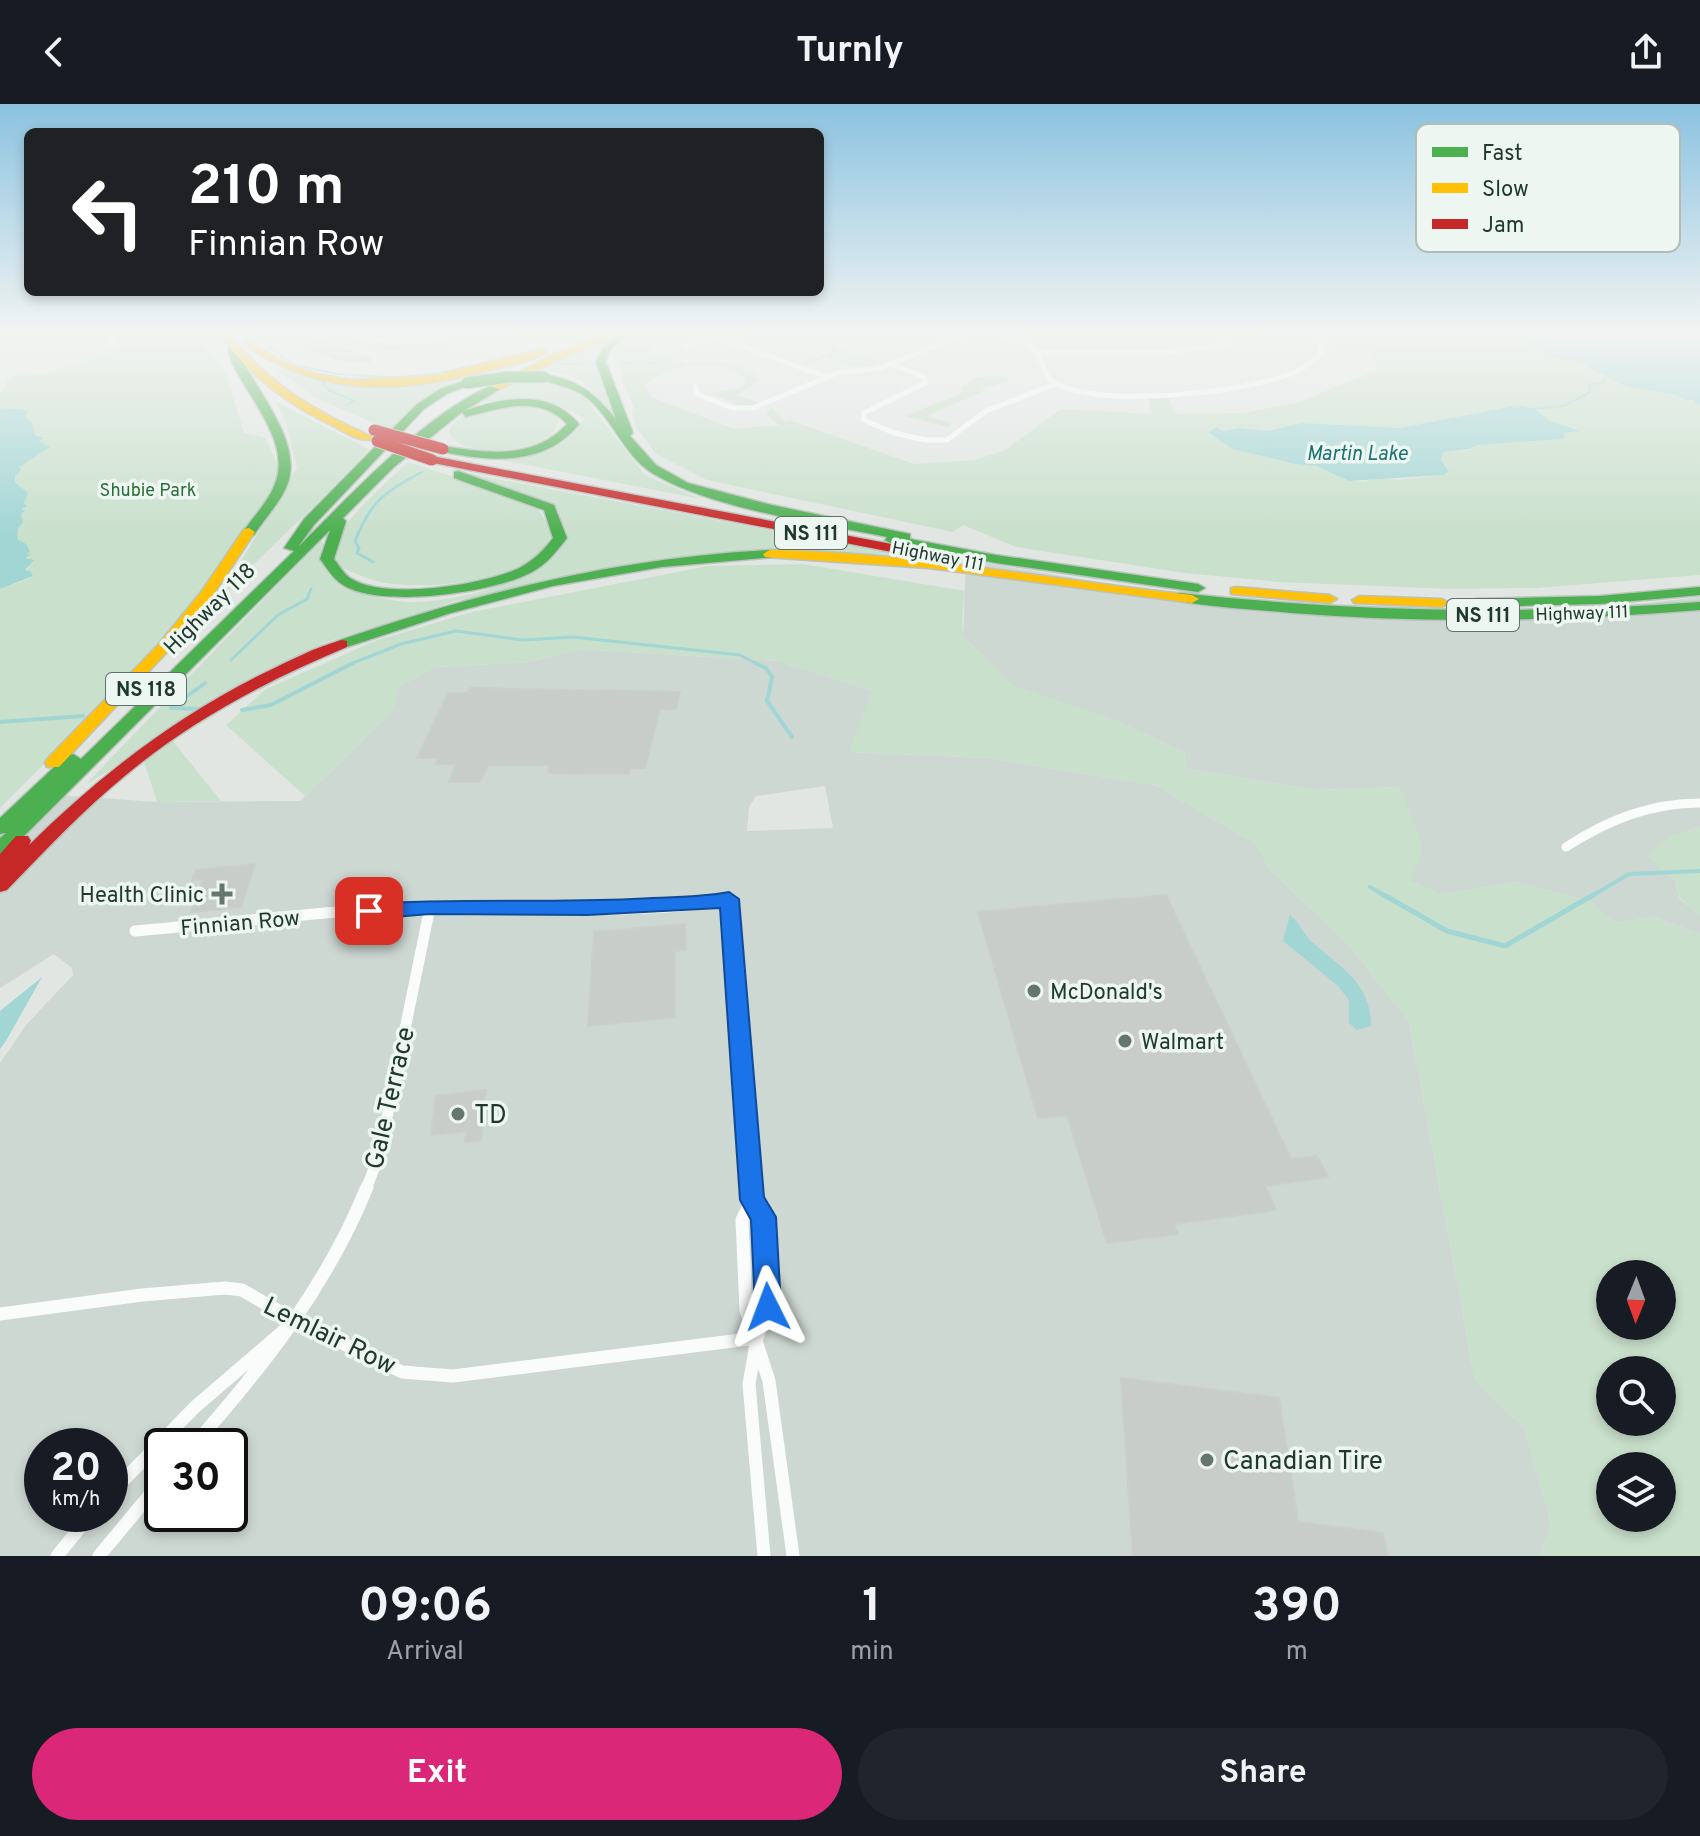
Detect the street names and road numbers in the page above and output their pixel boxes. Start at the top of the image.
road number: NS 111 [775,517,847,549]
street label: Highway 111 [890,537,986,578]
street label: Highway 118 [159,558,262,661]
road number: NS 111 [1447,599,1519,631]
street label: Highway 111 [1535,601,1629,628]
road number: NS 118 [106,673,186,705]
street label: Finnian Row [179,906,301,943]
street label: Gale Terrace [359,1024,424,1173]
street label: Lemlair Row [257,1291,401,1384]

